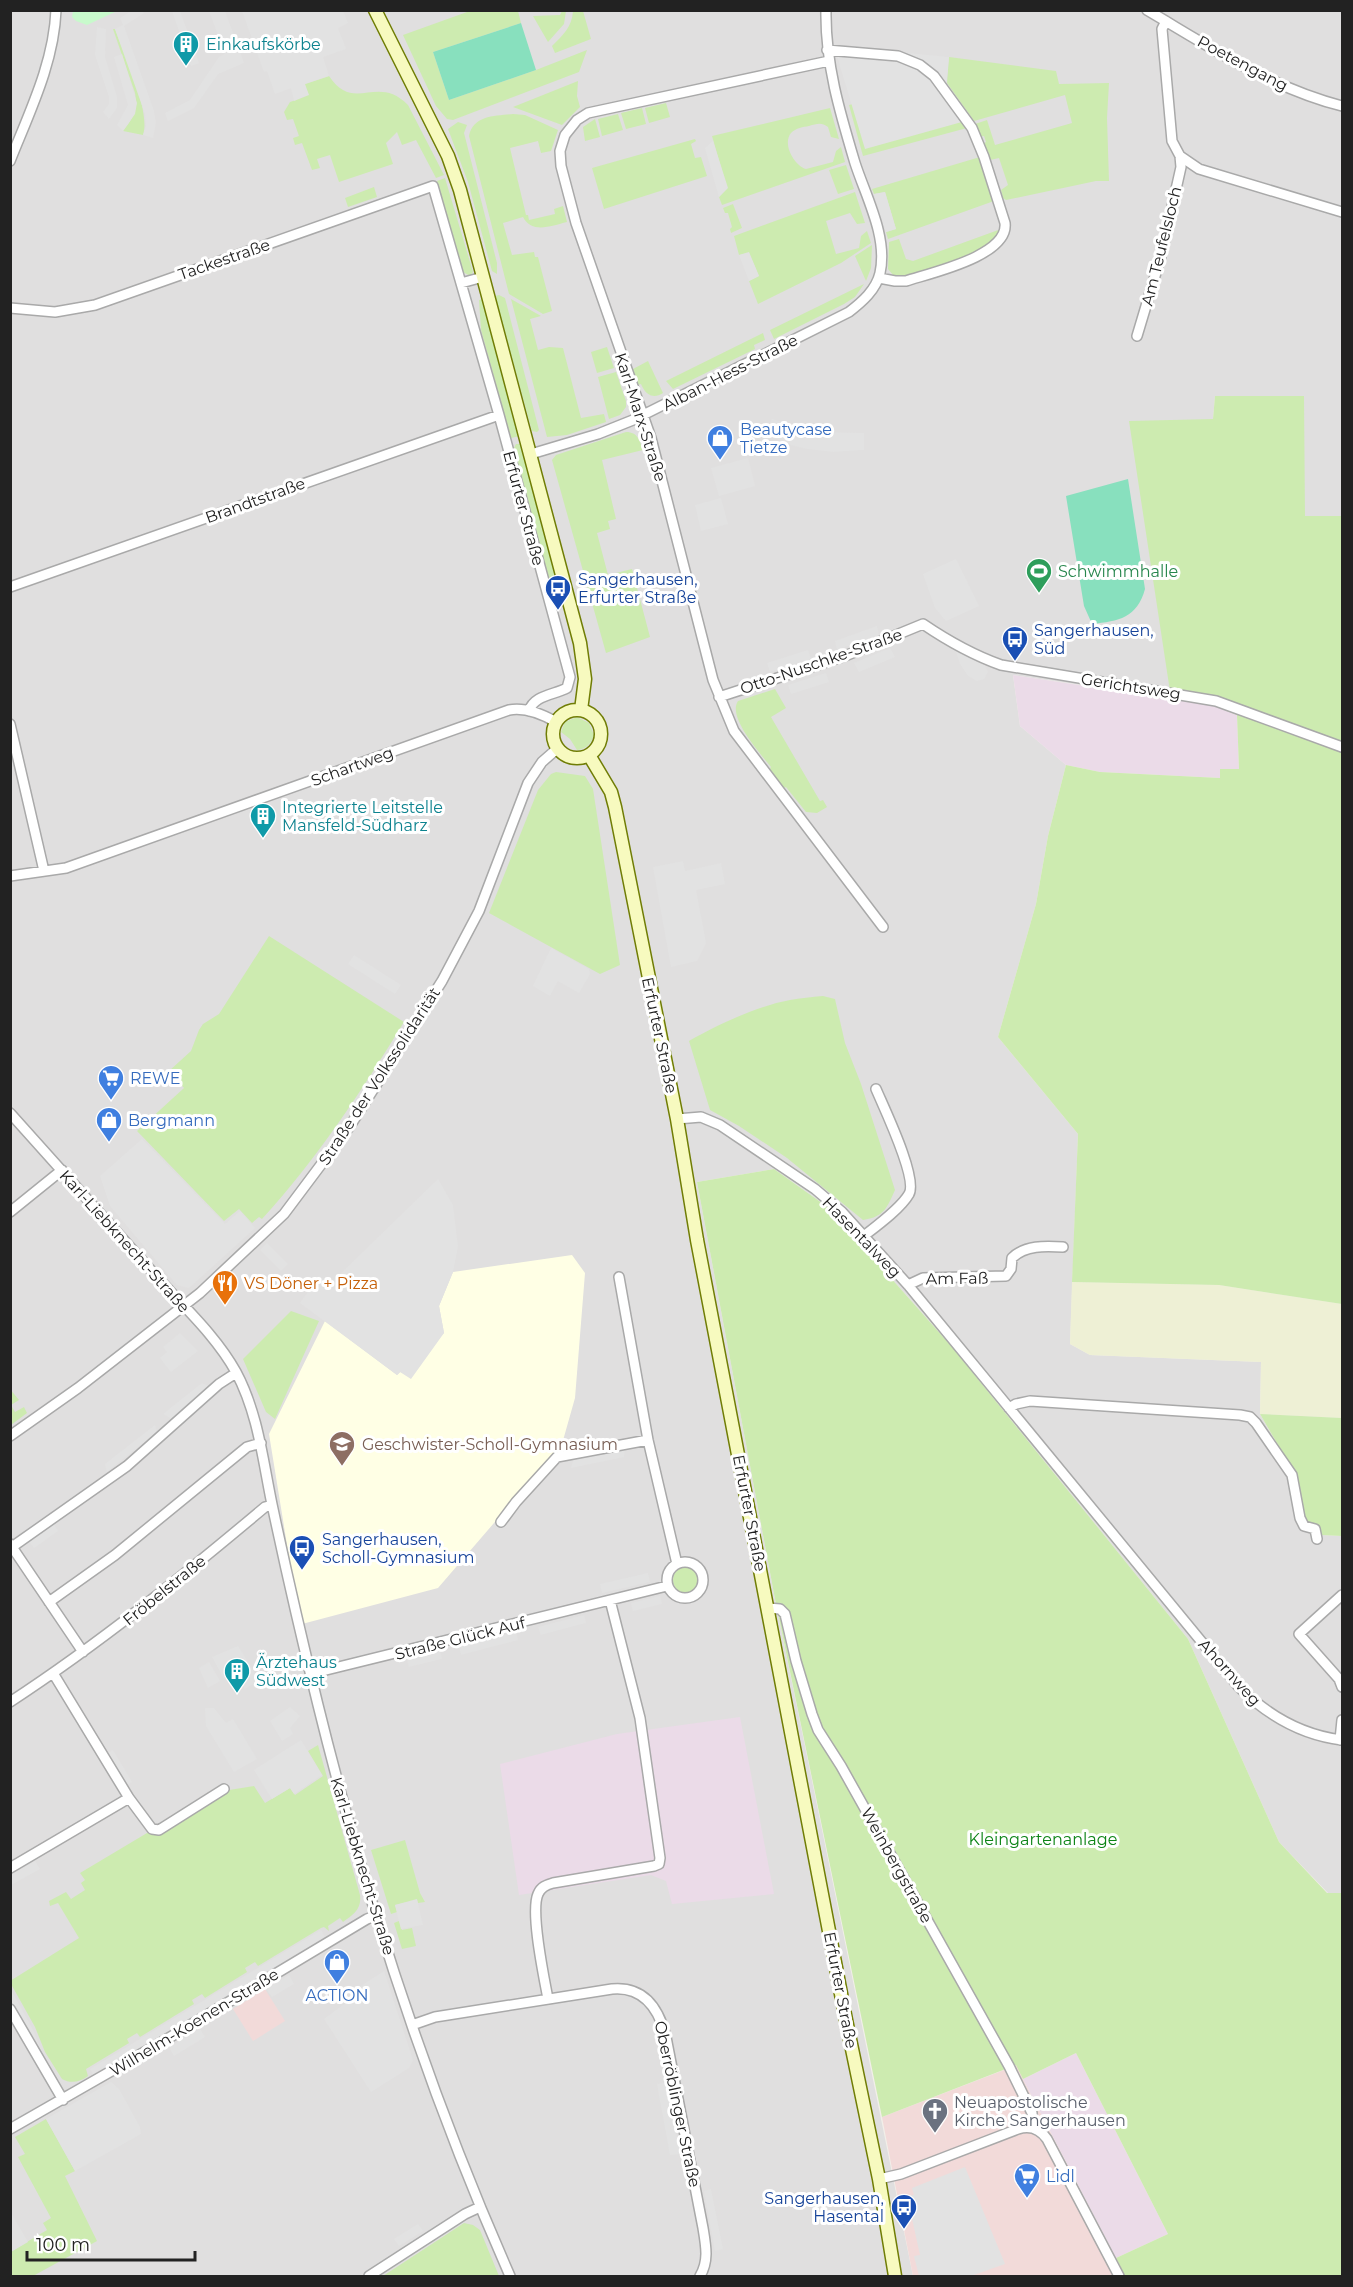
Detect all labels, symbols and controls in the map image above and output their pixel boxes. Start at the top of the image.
building icon: Einkaufskörbe [171,29,201,67]
street label: Poetengang [1194,32,1291,95]
place label: Einkaufskörbe [206,35,321,54]
street label: Am Teufelsloch [1137,184,1186,308]
street label: Tackestraße [176,235,273,284]
street label: Alban-Hess-Straße [660,330,801,415]
street label: Karl-Marx-Straße [611,350,670,484]
place label: Beautycase Tietze [740,420,832,457]
shop icon: Beautycase Tietze [705,423,735,461]
street label: Erfurter Straße [499,449,548,568]
street label: Brandtstraße [203,474,308,527]
sports icon: Schwimmhalle [1024,556,1054,594]
place label: Schwimmhalle [1058,562,1178,581]
place label: Sangerhausen, Erfurter Straße [578,570,698,607]
bus stop icon: Sangerhausen, Erfurter Straße [543,573,573,611]
place label: Sangerhausen, Süd [1034,621,1154,658]
bus stop icon: Sangerhausen, Süd [1000,624,1030,662]
street label: Otto-Nuschke-Straße [738,625,905,698]
street label: Gerichtsweg [1080,669,1182,704]
street label: Schartweg [308,743,396,790]
place label: Integrierte Leitstelle Mansfeld-Südharz [282,798,443,835]
building icon: Integrierte Leitstelle Mansfeld-Südharz [248,801,278,839]
street label: Erfurter Straße [638,975,681,1095]
street label: Straße der Volkssolidarität [315,983,444,1169]
supermarket icon: REWE [96,1063,126,1101]
place label: REWE [130,1069,180,1088]
shop icon: Bergmann [94,1105,124,1143]
place label: Bergmann [128,1111,215,1130]
street label: Karl-Liebknecht-Straße [56,1166,194,1317]
street label: Hasentalweg [818,1193,905,1282]
restaurant icon: VS Döner + Pizza [210,1268,240,1306]
street label: Am Faß [926,1268,988,1289]
place label: VS Döner + Pizza [244,1274,378,1293]
school or university icon: Geschwister-Scholl-Gymnasium [327,1429,357,1467]
place label: Geschwister-Scholl-Gymnasium [362,1435,618,1454]
street label: Erfurter Straße [729,1453,770,1573]
place label: Sangerhausen, Scholl-Gymnasium [322,1530,475,1567]
bus stop icon: Sangerhausen, Scholl-Gymnasium [287,1533,317,1571]
street label: Fröbelstraße [119,1551,209,1630]
street label: Straße Glück Auf [393,1613,528,1664]
street label: Ahornweg [1195,1635,1265,1710]
place label: Ärztehaus Südwest [256,1652,337,1690]
building icon: Ärztehaus Südwest [222,1656,252,1694]
street label: Karl-Liebknecht-Straße [326,1775,399,1957]
street label: Weinbergstraße [857,1804,936,1926]
park label: Kleingartenanlage [969,1830,1117,1849]
street label: Erfurter Straße [820,1930,861,2050]
shop icon: ACTION [322,1947,352,1985]
street label: Wilhelm-Koenen-Straße [106,1964,282,2080]
place label: ACTION [306,1986,368,2005]
street label: Oberröblinger Straße [651,2019,704,2189]
place label: Neuapostolische Kirche Sangerhausen [954,2093,1126,2130]
church icon: Neuapostolische Kirche Sangerhausen [920,2096,950,2134]
supermarket icon: Lidl [1012,2161,1042,2199]
place label: Lidl [1046,2167,1075,2186]
place label: Sangerhausen, Hasental [764,2189,884,2226]
bus stop icon: Sangerhausen, Hasental [889,2192,919,2230]
scale bar [27,2224,195,2262]
text: 100 m [36,2234,90,2256]

